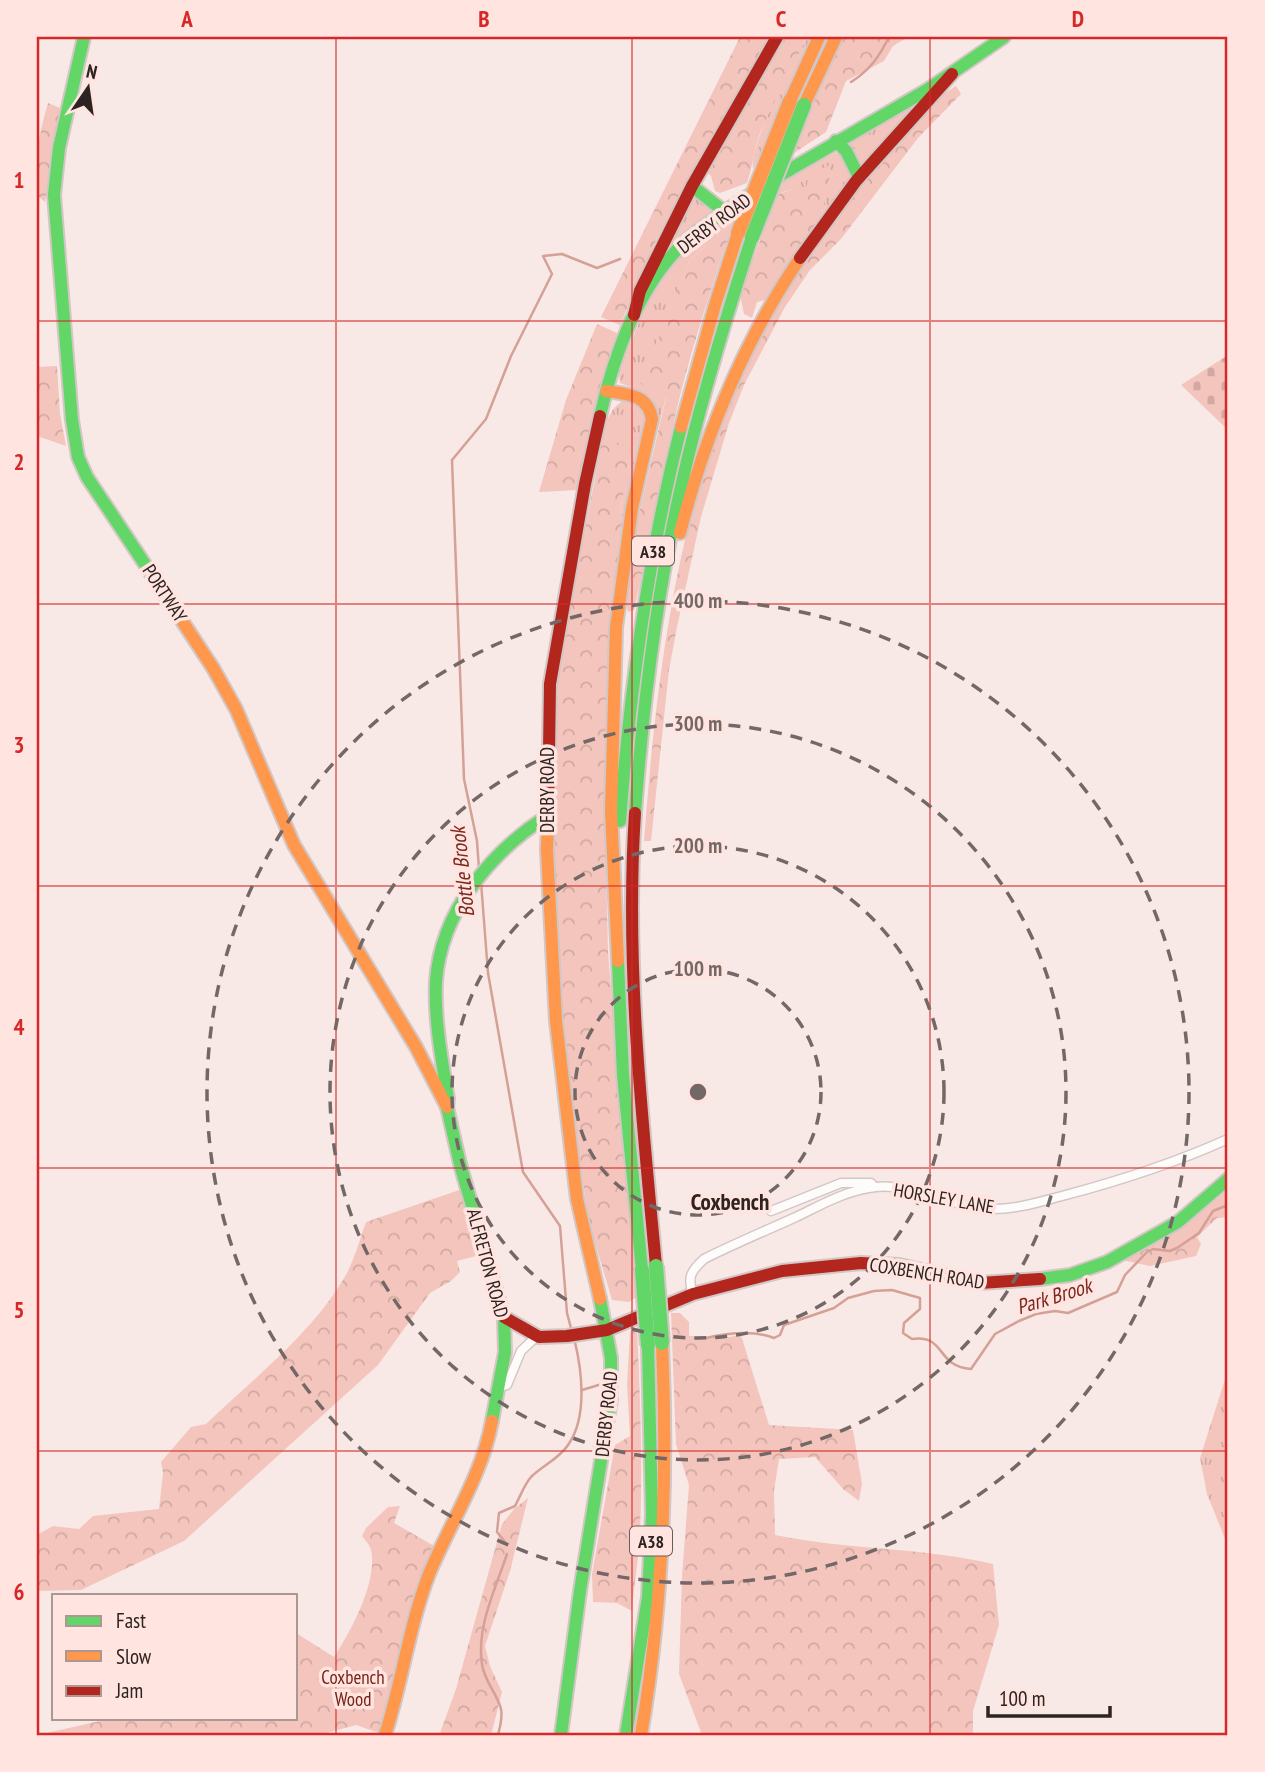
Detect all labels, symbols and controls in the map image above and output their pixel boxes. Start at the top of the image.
text: A [180,4,193,33]
text: B [478,4,490,33]
text: C [776,4,787,33]
text: D [1072,4,1084,33]
north arrow [52,52,122,122]
text: N [84,59,100,84]
text: 1 [14,165,25,194]
street label: DERBY ROAD [672,188,756,258]
text: 2 [14,447,25,476]
road number: A38 [632,536,674,566]
street label: PORTWAY [137,560,193,627]
text: 400 m [674,587,722,614]
text: 300 m [674,710,722,737]
text: 3 [14,730,25,759]
street label: DERBY ROAD [535,747,559,833]
water label: Bottle Brook [444,823,480,918]
text: 200 m [674,832,722,859]
text: 100 m [674,955,722,982]
text: 4 [14,1012,25,1041]
centre of rings [686,1080,710,1104]
street label: HORSLEY LANE [892,1177,996,1219]
district label: Coxbench [691,1187,769,1216]
street label: ALFRETON ROAD [462,1206,514,1320]
street label: COXBENCH ROAD [868,1252,986,1294]
water label: Park Brook [1013,1271,1098,1320]
text: 5 [14,1295,25,1324]
street label: DERBY ROAD [590,1370,622,1458]
road number: A38 [630,1526,672,1556]
text: 6 [14,1577,25,1606]
legend [52,1594,298,1720]
text: Fast [116,1607,146,1634]
text: Slow [116,1643,152,1670]
park label: Coxbench Wood [321,1665,385,1711]
scale bar [988,1674,1111,1718]
text: Jam [115,1677,143,1704]
text: 100 m [999,1685,1045,1712]

